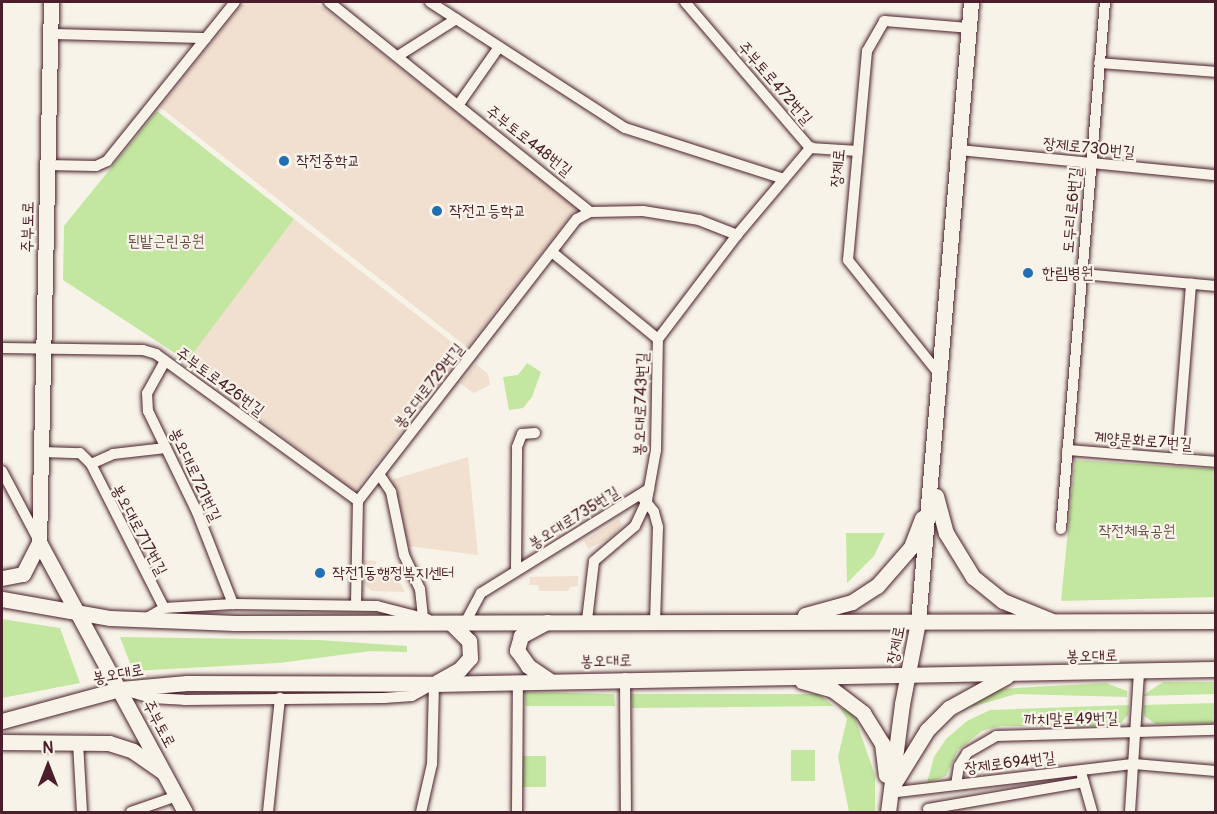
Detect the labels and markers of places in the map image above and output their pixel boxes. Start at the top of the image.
place label: 작전중학교 [296,151,360,171]
marker: 작전중학교 [277,154,291,168]
place label: 작전고등학교 [449,201,526,221]
marker: 작전고등학교 [430,204,444,218]
place label: 한림병원 [1042,263,1094,283]
marker: 한림병원 [1019,264,1037,282]
place label: 작전1동행정복지센터 [332,563,454,583]
marker: 작전1동행정복지센터 [313,566,327,580]

